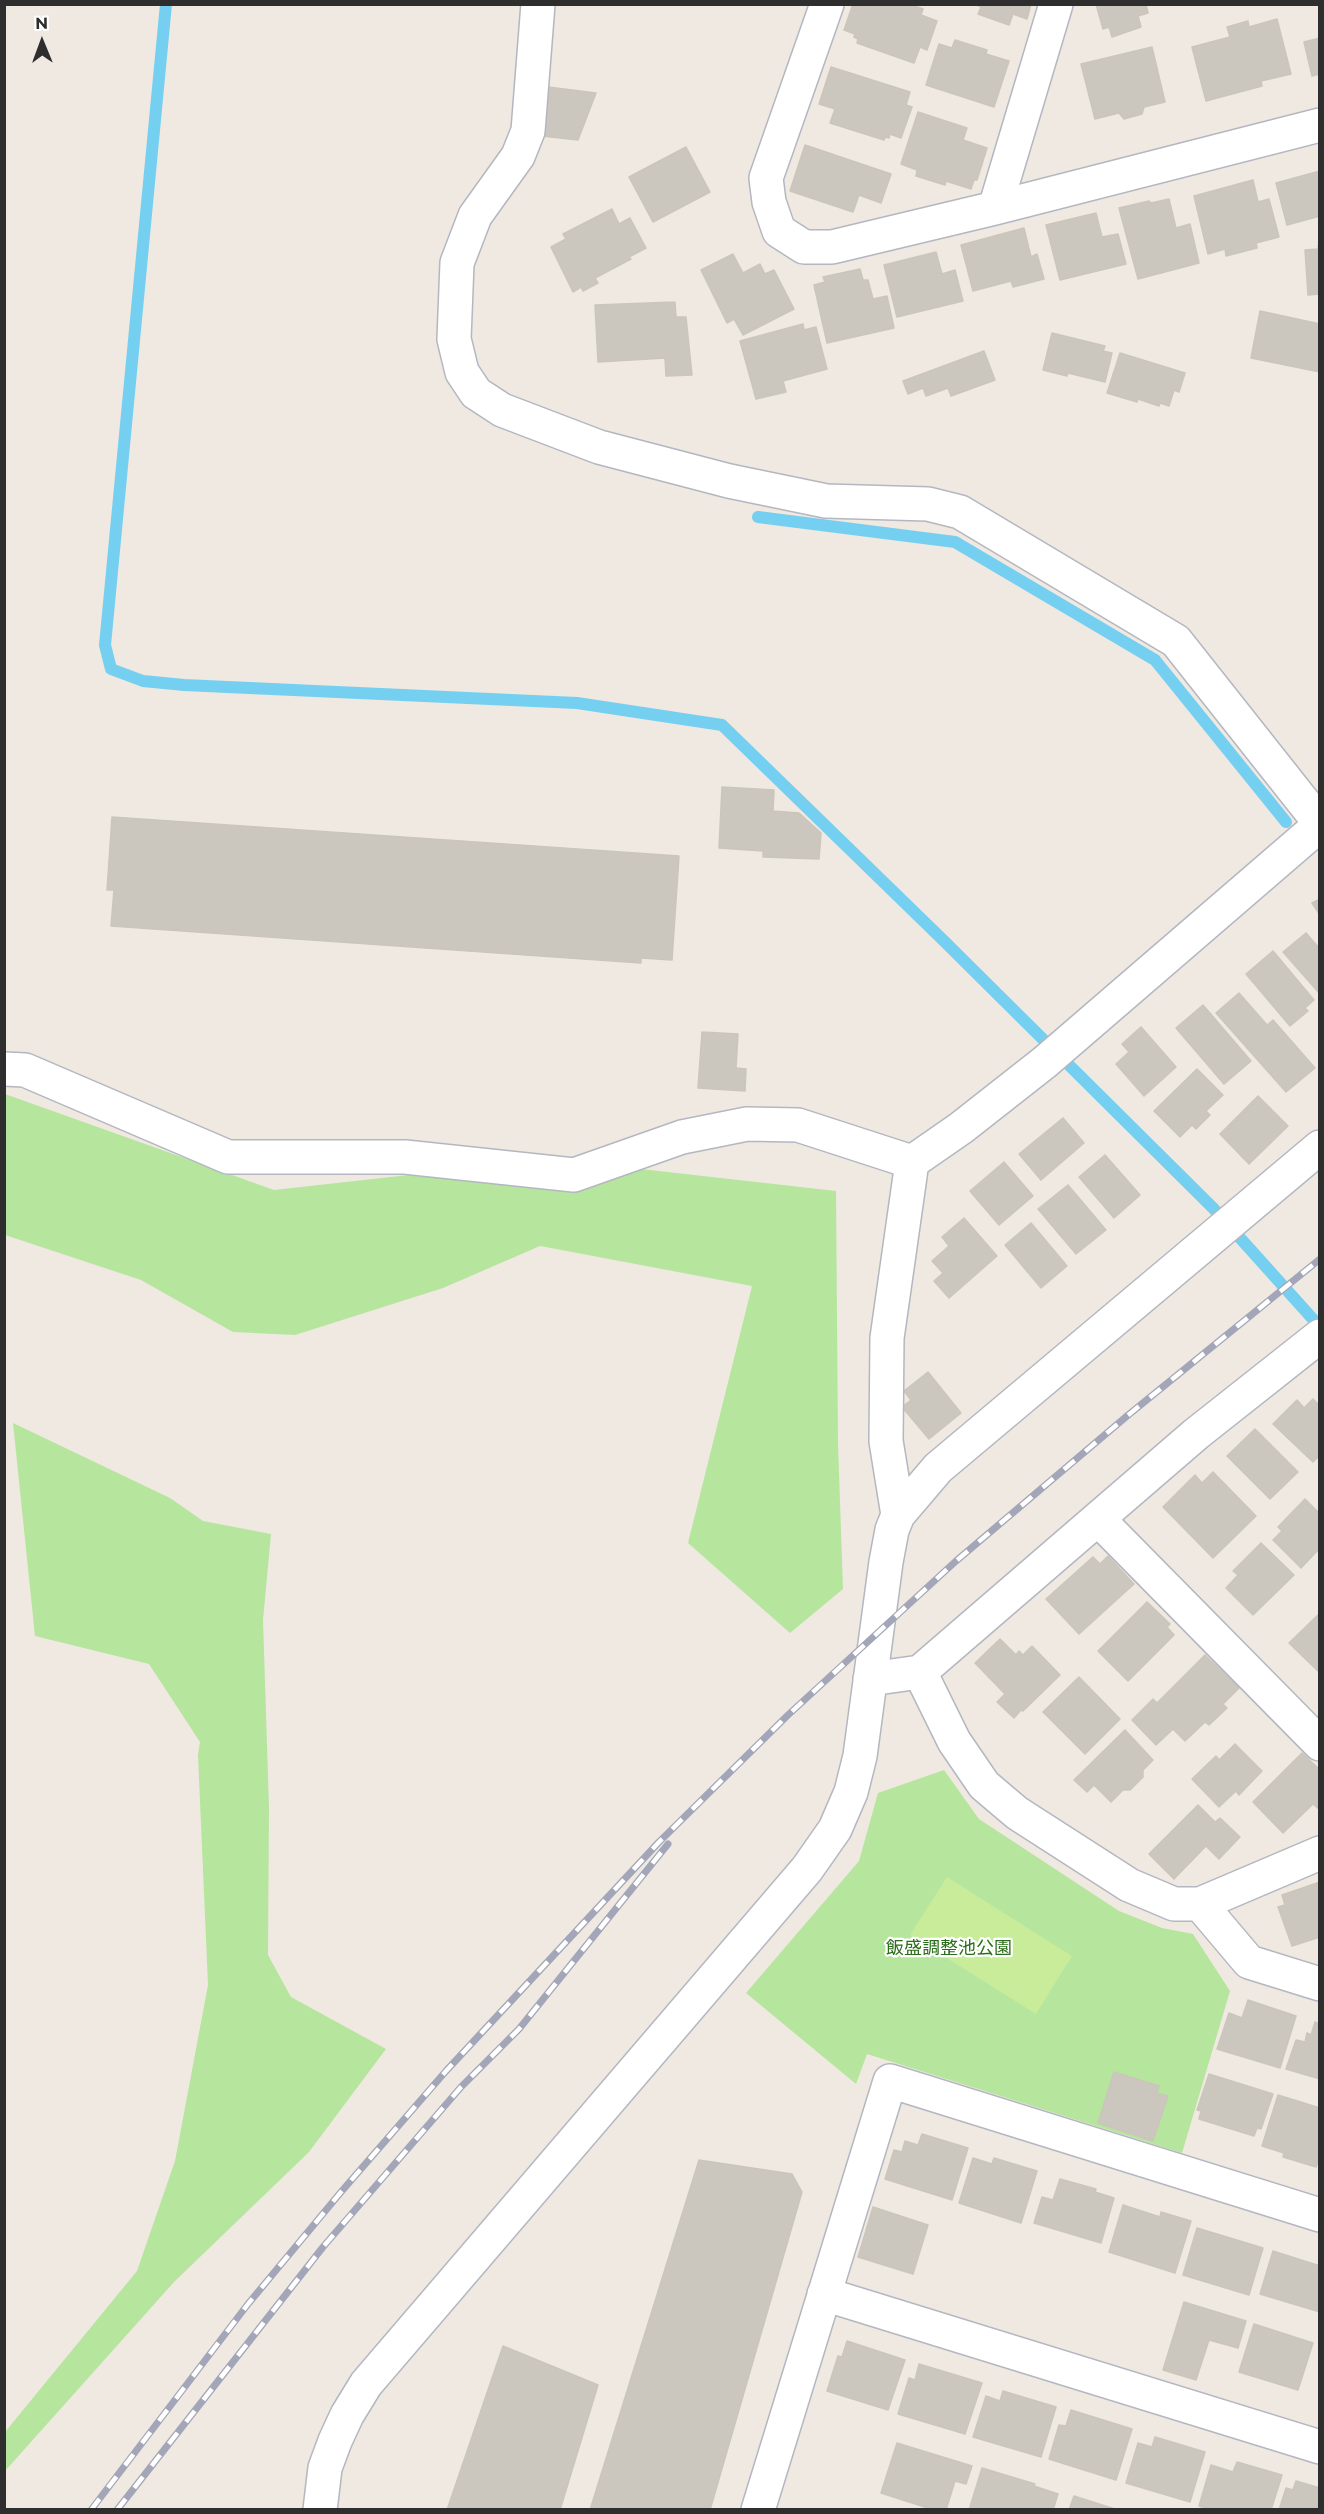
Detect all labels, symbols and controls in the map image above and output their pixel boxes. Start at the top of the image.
north arrow [12,12,72,72]
text: N [35,14,48,33]
park label: 飯盛調整池公園 [886,1938,1012,1960]

